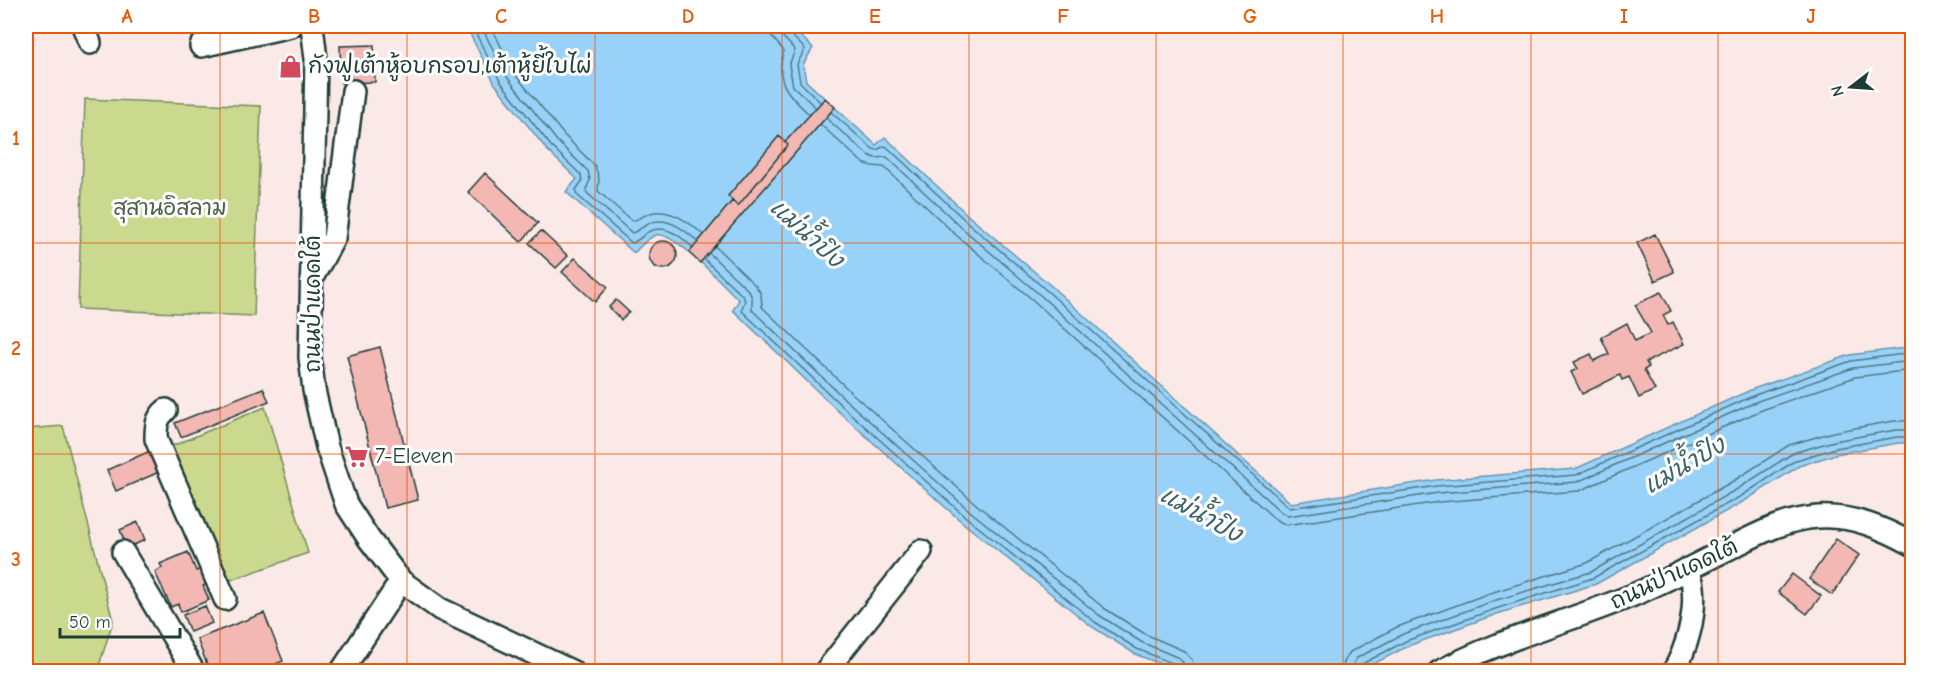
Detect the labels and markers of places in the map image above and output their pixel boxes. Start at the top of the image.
place label: กังฟูเต้าหู้อบกรอบ,เต้าหู้ยี้ใบไผ่ [308,44,591,82]
shop icon: กังฟูเต้าหู้อบกรอบ,เต้าหู้ยี้ใบไผ่ [277,53,303,79]
supermarket icon: 7-Eleven [344,443,370,469]
place label: 7-Eleven [375,443,454,469]

